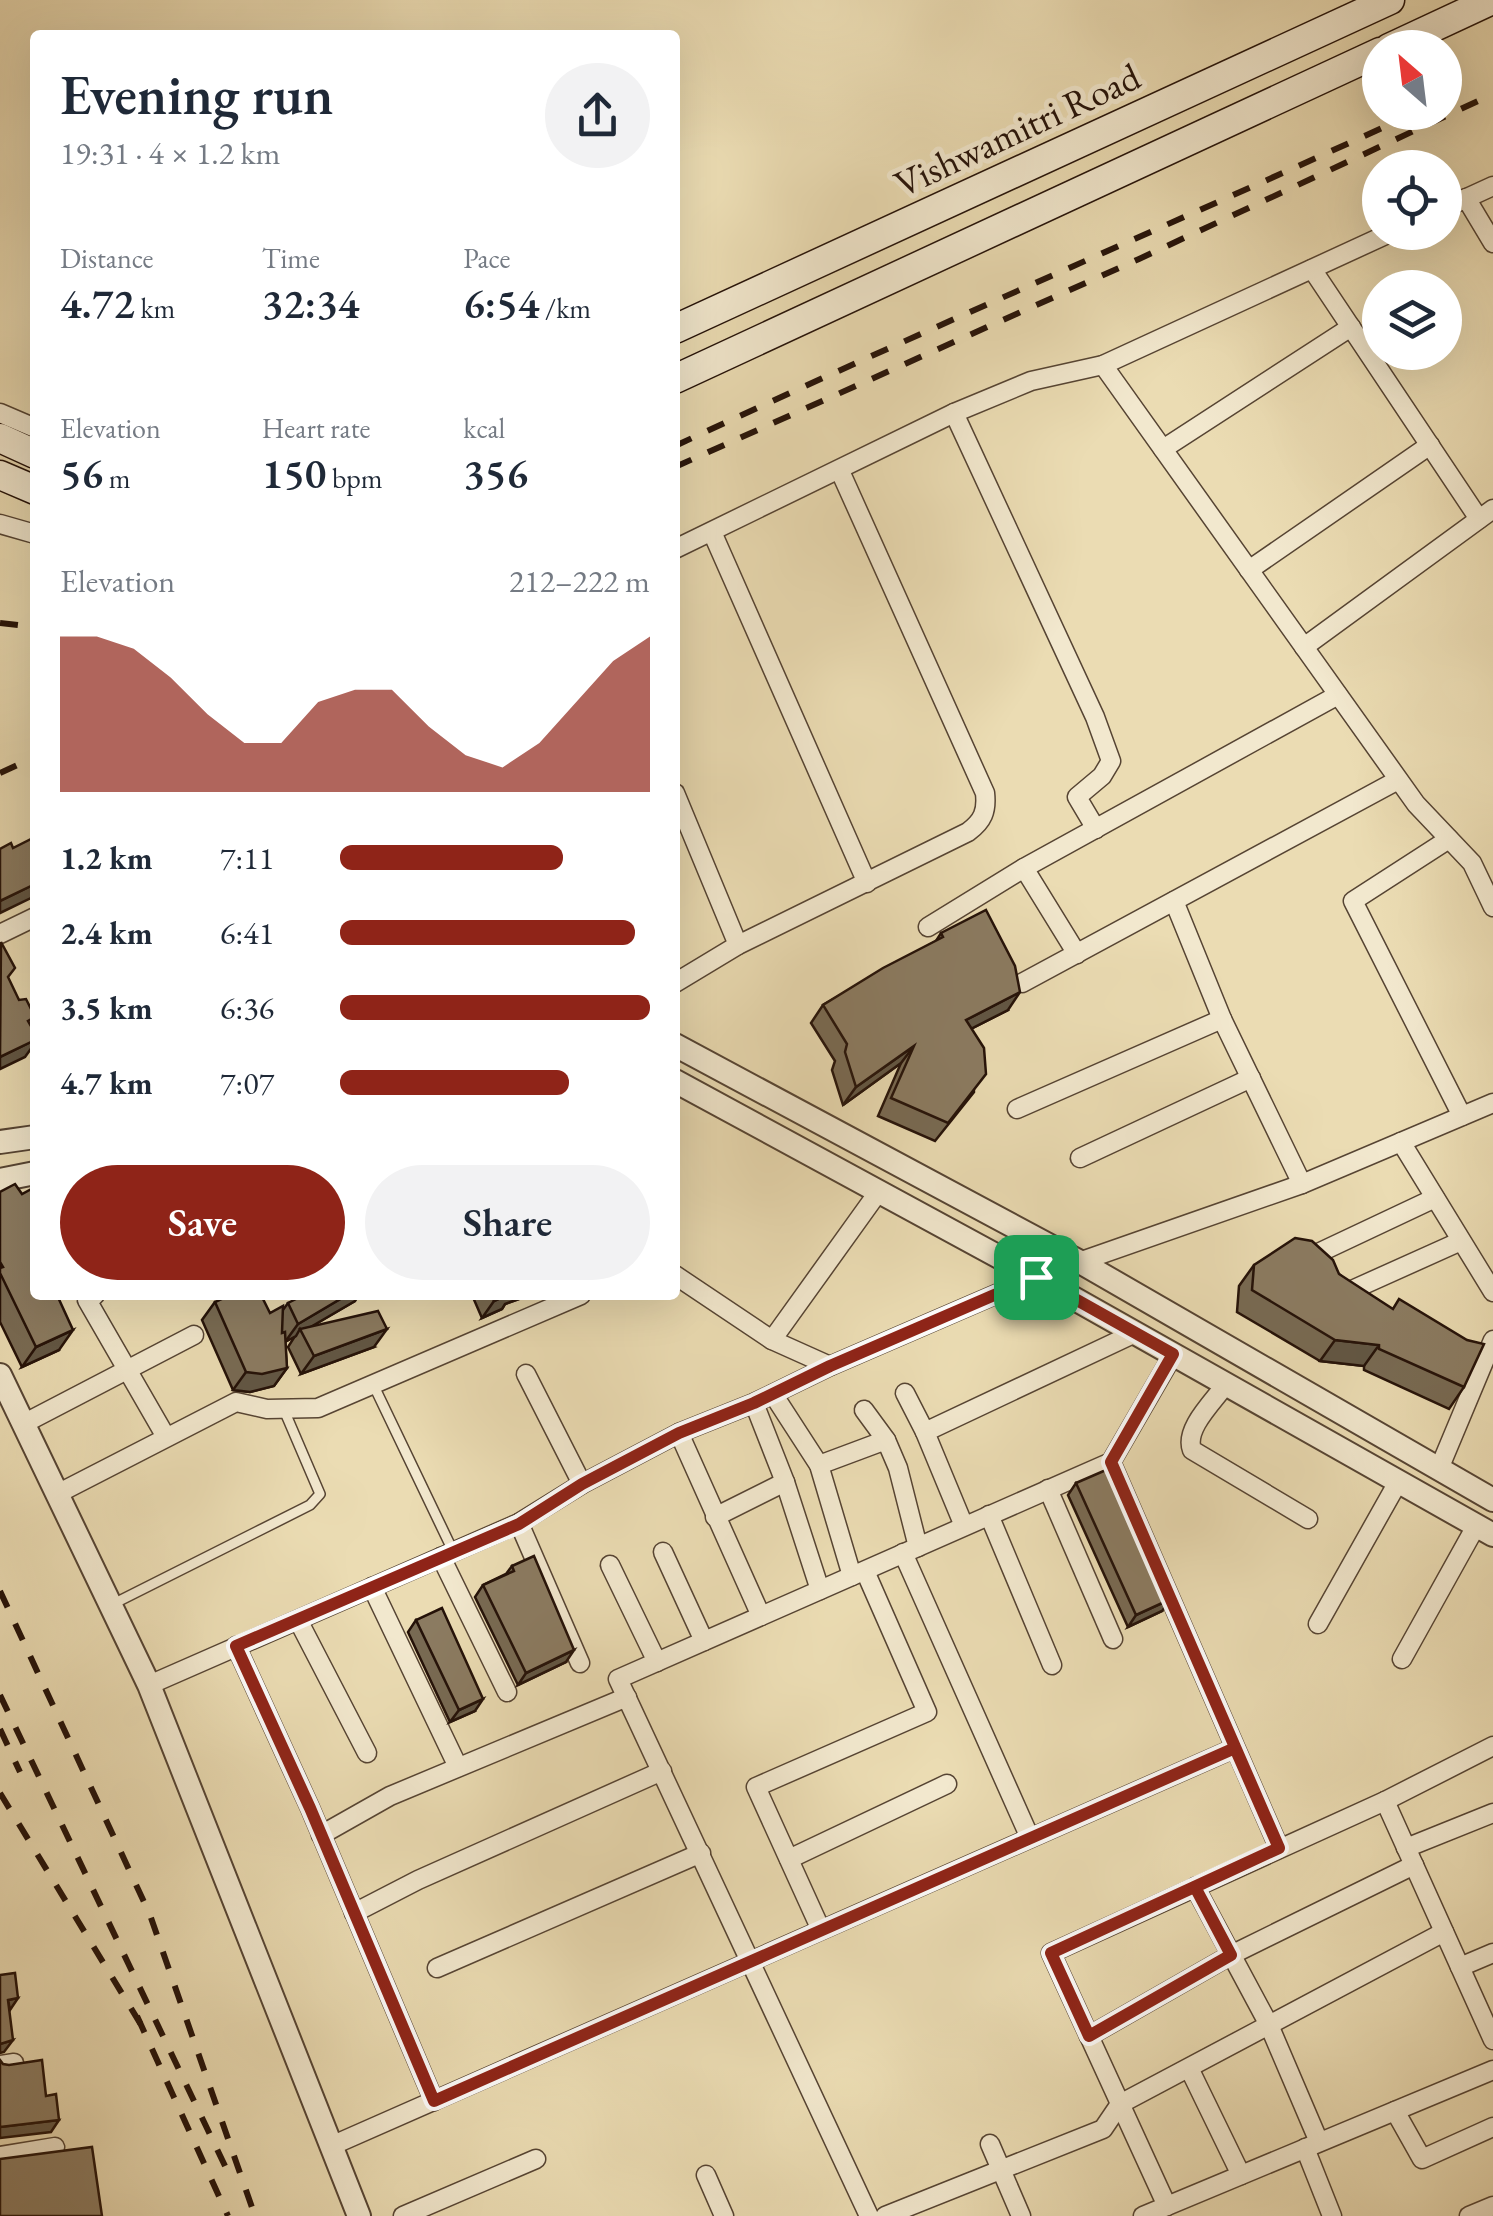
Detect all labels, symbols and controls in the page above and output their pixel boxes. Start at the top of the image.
north arrow [1362,30,1462,130]
map controls [1362,30,1462,370]
street label: Vishwamitri Road [886,51,1148,208]
text: Evening run [60,59,333,130]
button: share [545,63,650,168]
text: 19:31 · 4 × 1.2 km [60,132,280,174]
button: locate [1362,150,1462,250]
text: Distance [60,240,154,276]
text: Time [262,240,320,276]
text: Pace [463,240,510,276]
button: layers [1362,270,1462,370]
text: 4.72 [60,276,135,331]
text: 32:34 [262,276,359,331]
text: 6:54 [463,276,539,331]
text: km [135,290,175,326]
text: /km [539,290,591,326]
text: Elevation [60,410,161,446]
text: Heart rate [262,410,370,446]
text: kcal [463,410,505,446]
text: 56 [60,446,103,501]
text: 150 [262,446,326,501]
text: 356 [463,446,528,501]
text: m [103,460,130,496]
text: bpm [326,460,383,496]
text: Elevation [60,560,175,602]
text: 212–222 m [509,560,650,602]
text: 1.2 km [60,837,153,879]
text: 7:11 [220,837,274,879]
text: 2.4 km [60,912,153,954]
text: 6:41 [220,912,274,954]
text: 3.5 km [60,987,153,1029]
text: 6:36 [220,987,274,1029]
text: 4.7 km [60,1062,153,1104]
text: 7:07 [220,1062,274,1104]
button: Save [60,1165,345,1280]
button: Share [365,1165,650,1280]
pin [994,1235,1079,1320]
icon: arrive [1009,1250,1064,1305]

